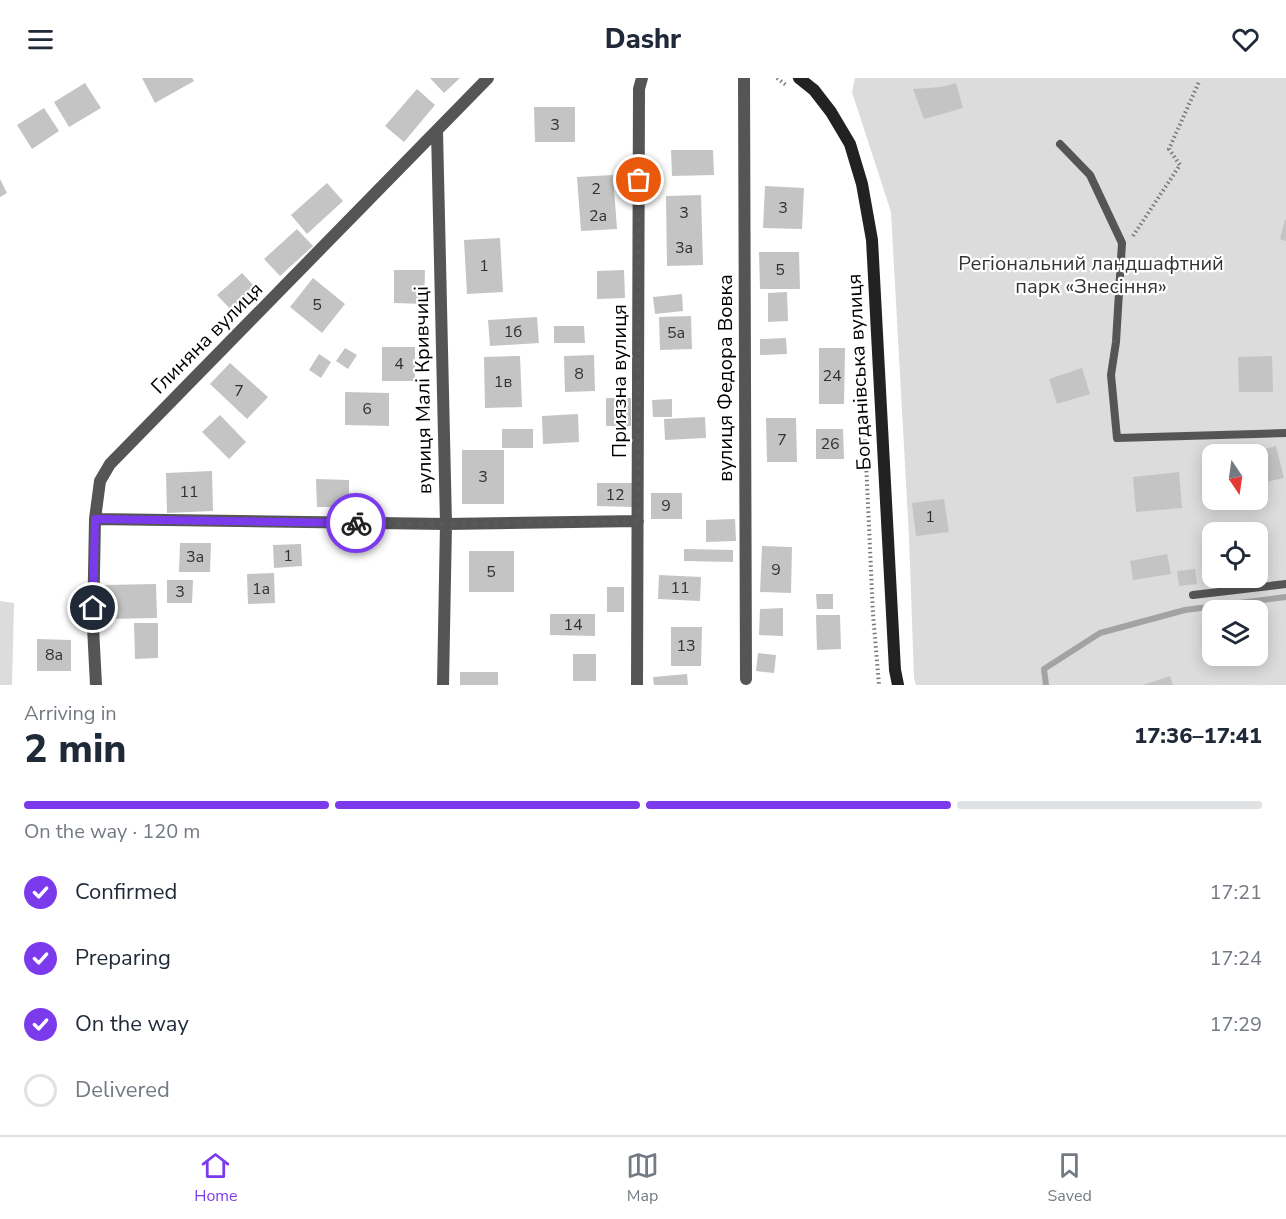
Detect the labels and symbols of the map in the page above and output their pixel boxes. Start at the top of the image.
house number: 3 [550,114,560,136]
pin [613,154,664,205]
house number: 2 [591,178,601,200]
house number: 3 [778,197,788,219]
house number: 3 [679,202,689,224]
house number: 2а [589,205,607,227]
house number: 3а [675,237,693,259]
park label: Регіональний ландшафтний парк «Знесіння» [958,250,1224,300]
house number: 1 [479,255,489,277]
house number: 5 [775,259,785,281]
street label: Богданівська вулиця [840,273,878,471]
street label: вулиця Федора Вовка [712,274,739,482]
street label: Глиняна вулиця [145,276,269,400]
street label: вулиця Малі Кривчиці [408,286,438,494]
house number: 5 [312,294,322,316]
street label: Приязна вулиця [606,304,633,458]
house number: 1б [504,321,522,343]
house number: 5а [667,322,685,344]
house number: 4 [394,353,404,375]
house number: 8 [574,363,584,385]
house number: 24 [822,365,842,387]
house number: 1в [494,371,512,393]
house number: 7 [234,380,244,402]
house number: 6 [362,398,372,420]
house number: 7 [777,429,787,451]
house number: 26 [820,433,840,455]
north arrow [1202,444,1268,510]
house number: 3 [478,466,488,488]
house number: 11 [179,481,199,503]
house number: 12 [605,484,625,506]
courier [326,493,386,553]
house number: 9 [661,495,671,517]
house number: 1 [925,506,935,528]
house number: 1 [283,545,293,567]
house number: 3а [186,546,204,568]
house number: 9 [771,559,781,581]
house number: 5 [486,561,496,583]
house number: 11 [670,577,690,599]
house number: 1а [252,578,270,600]
house number: 3 [175,581,185,603]
pin [67,582,118,633]
house number: 14 [563,614,583,636]
house number: 13 [676,635,696,657]
house number: 8а [45,644,63,666]

